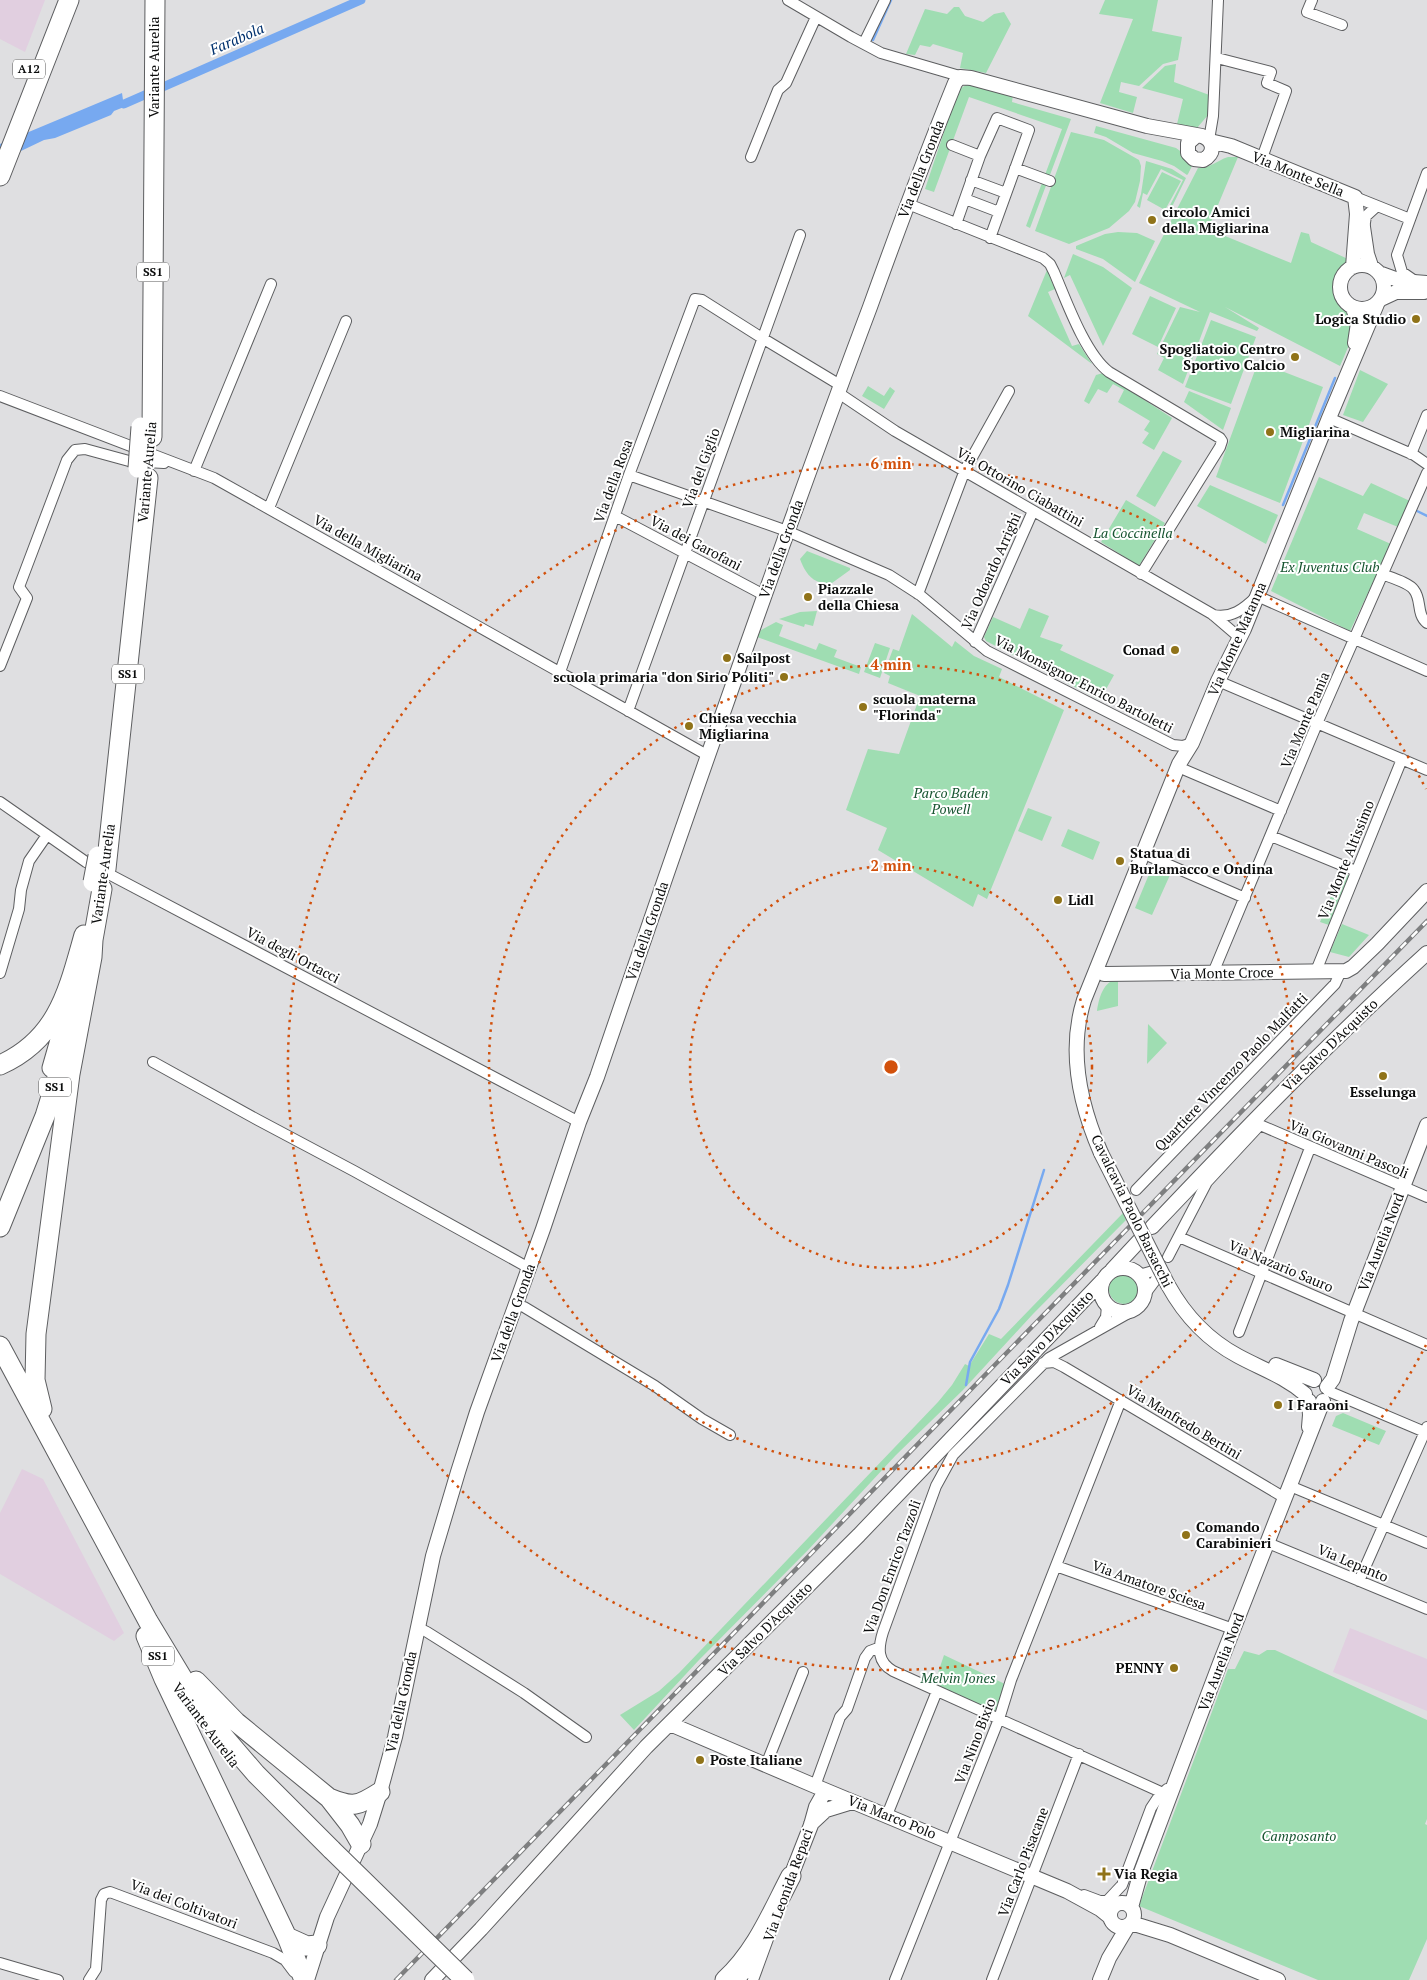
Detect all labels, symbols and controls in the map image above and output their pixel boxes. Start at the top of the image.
street label: Variante Aurelia [144,16,163,118]
water label: Farabola [205,17,267,59]
road number: A12 [13,60,45,78]
street label: Via della Gronda [893,117,948,221]
street label: Via Monte Sella [1249,146,1347,201]
place label: circolo Amici della Migliarina [1162,202,1269,237]
marker: circolo Amici della Migliarina [1146,214,1158,226]
road number: SS1 [137,262,169,282]
place label: Logica Studio [1315,309,1406,328]
marker: Logica Studio [1410,313,1422,325]
place label: Spogliatoio Centro Sportivo Calcio [1159,339,1285,374]
marker: Spogliatoio Centro Sportivo Calcio [1289,351,1301,363]
street label: Variante Aurelia [133,421,160,523]
place label: Migliarina [1280,422,1350,441]
street label: Via del Giglio [677,425,724,511]
marker: Migliarina [1264,426,1276,438]
street label: Via della Rosa [589,436,636,525]
street label: Via Ottorino Ciabattini [953,442,1087,531]
text: 6 min [870,453,912,473]
street label: Via della Gronda [754,497,807,601]
street label: Via della Migliarina [310,510,426,585]
street label: Via dei Garofani [647,510,745,575]
street label: Via Odoardo Arrighi [956,510,1025,632]
park label: La Coccinella [1092,523,1173,542]
park label: Ex Juventus Club [1279,557,1380,576]
place label: Piazzale della Chiesa [818,579,899,614]
street label: Via Monte Matanna [1203,579,1270,699]
marker: Piazzale della Chiesa [802,591,814,603]
street label: Via Monsignor Enrico Bartoletti [992,630,1177,737]
place label: Conad [1123,640,1166,659]
marker: Conad [1169,644,1181,656]
place label: Sailpost [737,648,791,667]
marker: Sailpost [721,652,733,664]
text: 4 min [870,654,912,674]
road number: SS1 [112,664,144,684]
place label: scuola primaria "don Sirio Politi" [553,667,774,686]
street label: Via Monte Pania [1276,669,1333,771]
marker: scuola primaria "don Sirio Politi" [778,671,790,683]
place label: scuola materna "Florinda" [873,689,976,724]
marker: scuola materna "Florinda" [857,701,869,713]
place label: Chiesa vecchia Migliarina [699,708,797,743]
marker: Chiesa vecchia Migliarina [683,720,695,732]
park label: Parco Baden Powell [913,783,988,818]
street label: Via Monte Altissimo [1313,797,1378,922]
street label: Variante Aurelia [86,822,119,925]
place label: Statua di Burlamacco e Ondina [1130,843,1273,878]
text: 2 min [870,855,912,875]
marker: Statua di Burlamacco e Ondina [1114,855,1126,867]
street label: Via della Gronda [621,879,672,983]
place label: Lidl [1068,890,1094,909]
marker: Lidl [1052,894,1064,906]
street label: Via degli Ortacci [243,922,343,987]
street label: Via Monte Croce [1170,962,1274,983]
street label: Quartiere Vincenzo Paolo Malfatti [1150,989,1311,1155]
street label: Via Salvo D'Acquisto [1278,994,1382,1095]
centre of rings [882,1058,900,1076]
marker: Esselunga [1377,1070,1389,1082]
road number: SS1 [39,1078,71,1096]
place label: Esselunga [1350,1082,1417,1101]
street label: Via Giovanni Pascoli [1287,1115,1412,1182]
street label: Cavalcavia Paolo Barsacchi [1087,1131,1178,1290]
street label: Via Aurelia Nord [1353,1190,1408,1294]
street label: Via Nazario Sauro [1226,1235,1337,1296]
street label: Via della Gronda [486,1261,539,1365]
street label: Via Salvo D'Acquisto [996,1285,1097,1390]
street label: Via Manfredo Bertini [1123,1380,1245,1463]
place label: I Faraoni [1288,1395,1349,1414]
marker: I Faraoni [1272,1399,1284,1411]
street label: Via Don Enrico Tazzoli [858,1497,925,1637]
place label: Comando Carabinieri [1196,1517,1272,1552]
marker: Comando Carabinieri [1180,1529,1192,1541]
street label: Via Lepanto [1315,1539,1392,1586]
street label: Via Amatore Sciesa [1090,1555,1209,1614]
street label: Via Salvo D'Acquisto [713,1577,816,1680]
street label: Via Aurelia Nord [1193,1610,1248,1714]
road number: SS1 [142,1646,174,1665]
street label: Via della Gronda [380,1649,421,1755]
place label: PENNY [1116,1658,1164,1677]
marker: PENNY [1168,1662,1180,1674]
park label: Melvin Jones [919,1668,996,1687]
street label: Variante Aurelia [168,1679,244,1771]
street label: Via Nino Bixio [949,1695,1000,1786]
place label: Poste Italiane [710,1750,803,1769]
marker: Poste Italiane [694,1754,706,1766]
street label: Via Marco Polo [845,1790,940,1843]
street label: Via Carlo Pisacane [993,1804,1052,1919]
street label: Via Leonida Repaci [758,1826,817,1944]
park label: Camposanto [1262,1826,1336,1845]
place label: Via Regia [1114,1864,1178,1883]
marker: Via Regia [1098,1868,1110,1880]
street label: Via dei Coltivatori [128,1874,241,1933]

